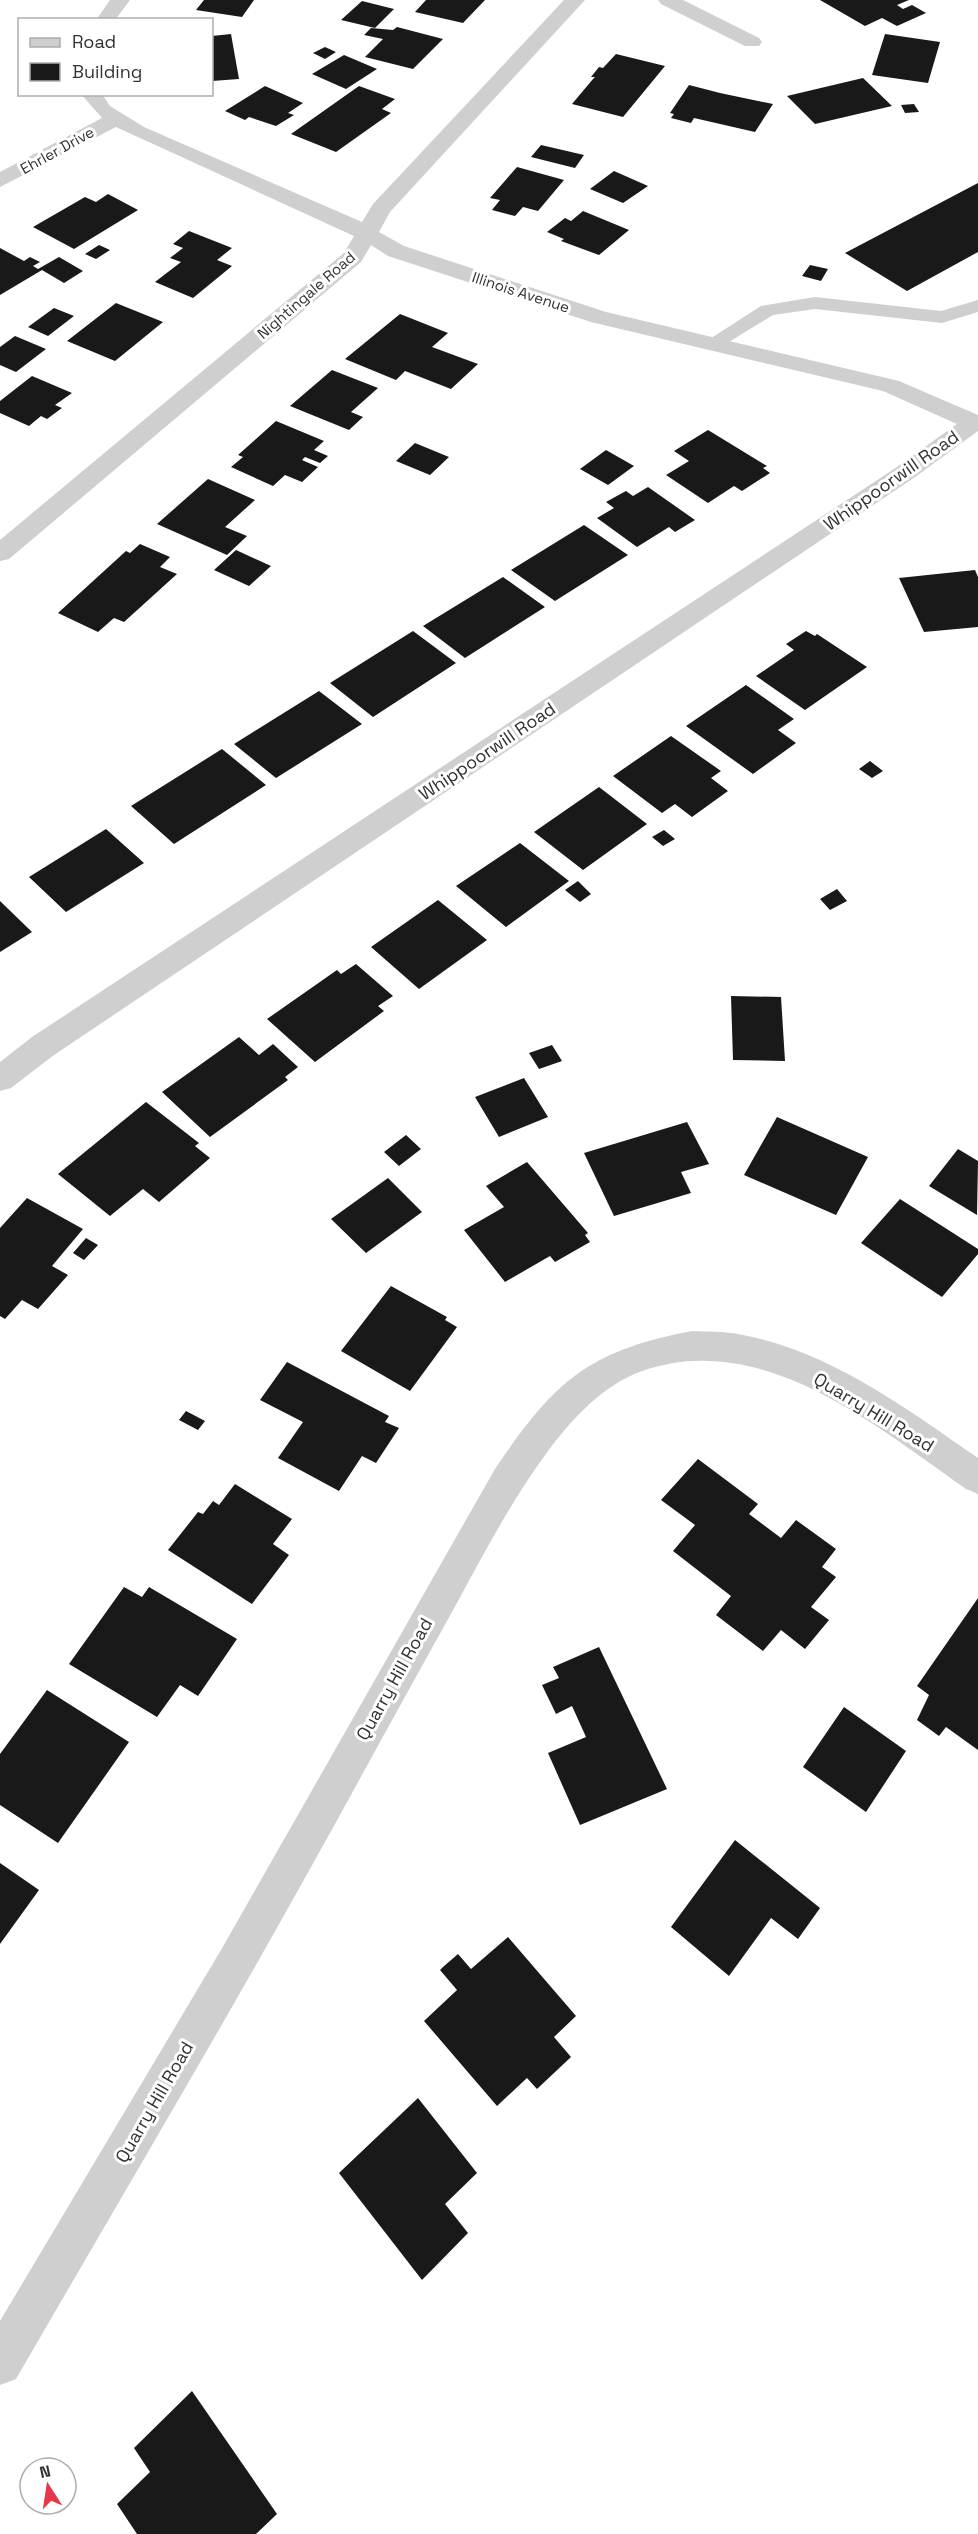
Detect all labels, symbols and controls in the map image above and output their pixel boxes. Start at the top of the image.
legend [18,18,213,96]
text: Road [72,30,116,53]
text: Building [72,60,142,83]
street label: Ehrler Drive [17,122,97,178]
street label: Nightingale Road [253,247,359,343]
street label: Illinois Avenue [470,267,572,317]
street label: Whippoorwill Road [819,425,963,535]
street label: Whippoorwill Road [414,697,560,805]
street label: Quarry Hill Road [810,1367,938,1457]
street label: Quarry Hill Road [351,1614,437,1744]
street label: Quarry Hill Road [110,2037,198,2167]
north arrow [18,2456,78,2516]
text: N [38,2460,52,2483]

